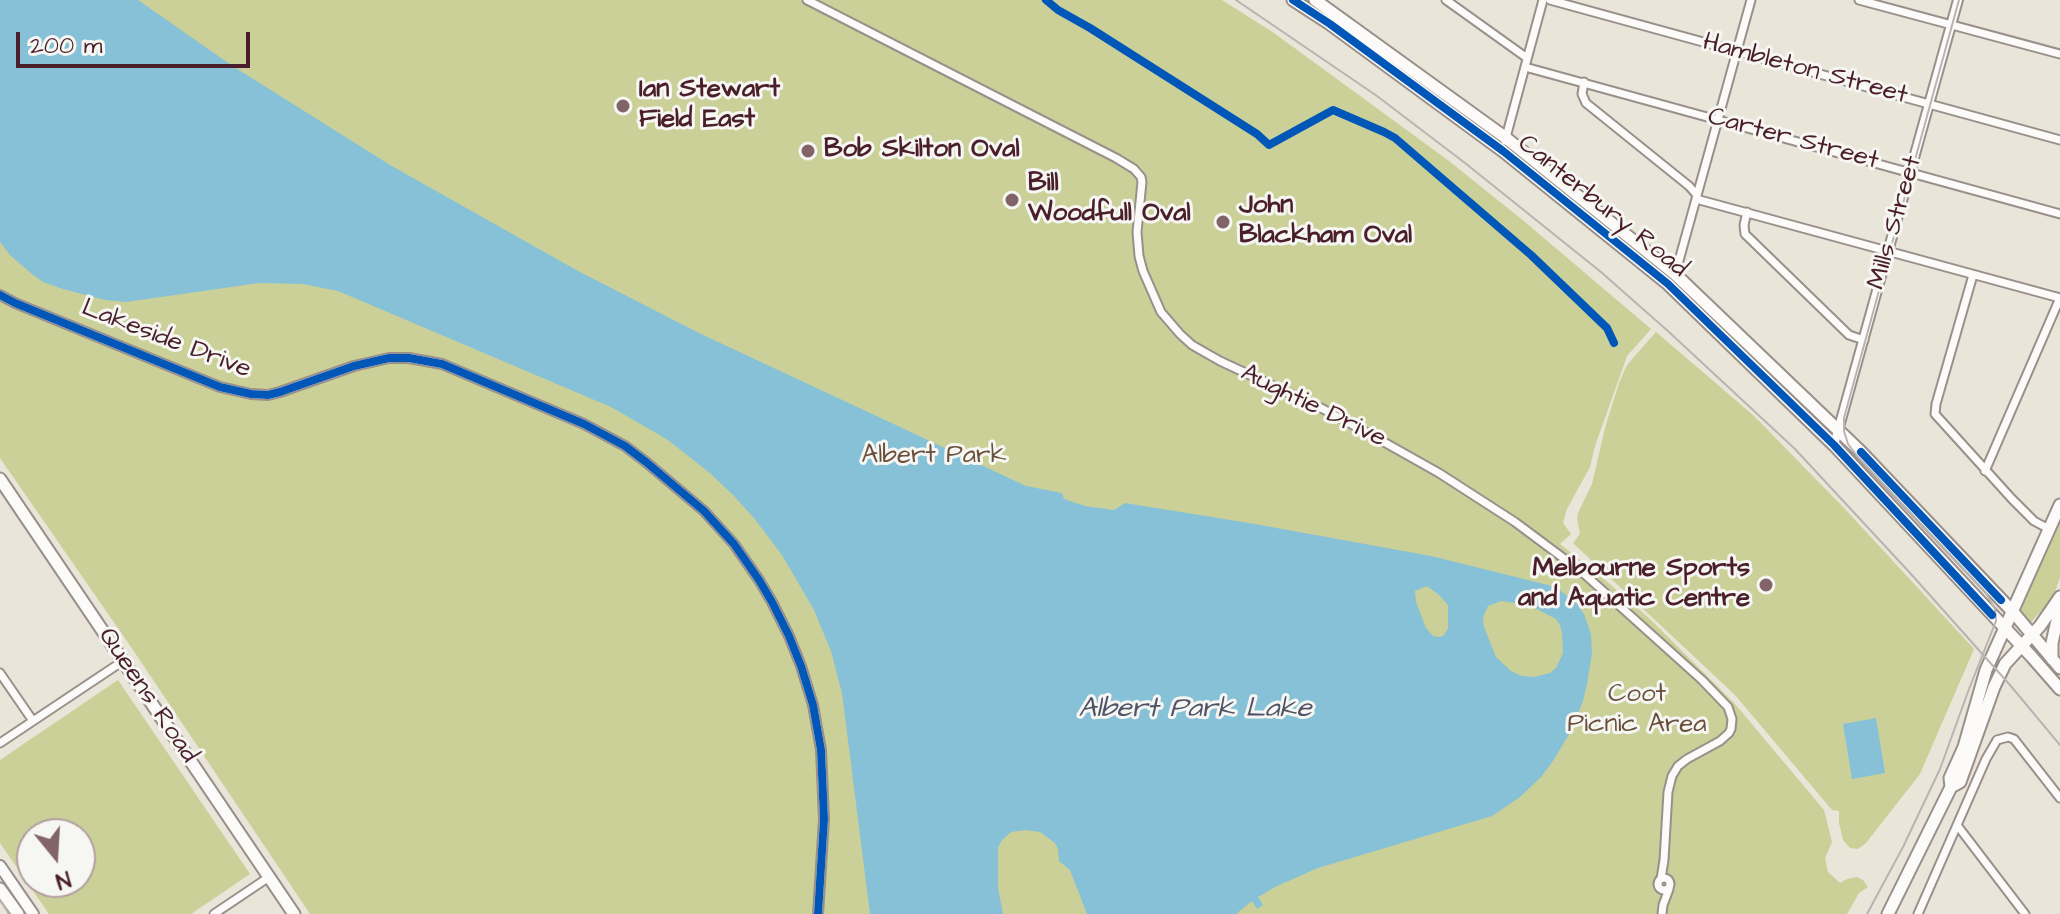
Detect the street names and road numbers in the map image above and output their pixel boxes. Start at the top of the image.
street label: Hambleton Street [1699,28,1911,112]
street label: Carter Street [1704,102,1882,178]
street label: Canterbury Road [1511,129,1693,285]
street label: Mills Street [1862,153,1930,293]
street label: Lakeside Drive [77,293,255,387]
street label: Aughtie Drive [1235,358,1391,456]
street label: Queens Road [90,623,204,769]

